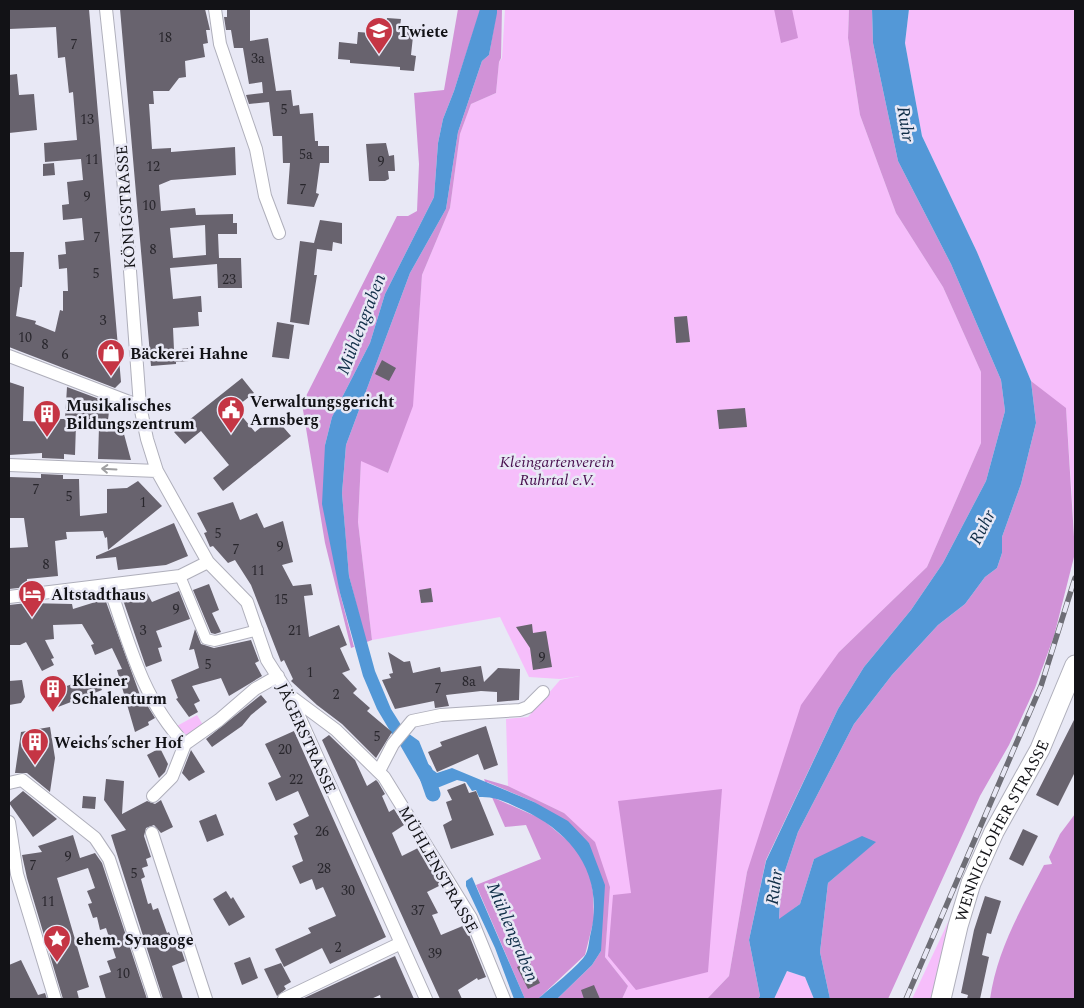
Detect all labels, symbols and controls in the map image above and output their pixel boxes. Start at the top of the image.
school or university icon: Twiete [364,16,394,55]
place label: Twiete [398,20,448,44]
house number: 18 [158,27,172,48]
house number: 7 [71,34,78,55]
house number: 3a [251,48,265,69]
house number: 5 [281,99,288,120]
water label: Ruhr [889,104,922,145]
house number: 13 [80,109,94,130]
street label: KÖNIGSTRASSE [110,144,142,270]
house number: 5a [299,144,313,165]
house number: 11 [85,149,99,170]
house number: 9 [378,151,385,172]
house number: 12 [146,156,160,177]
house number: 7 [300,179,307,200]
house number: 9 [84,186,91,207]
house number: 10 [142,195,156,216]
house number: 7 [94,227,101,248]
house number: 8 [150,239,157,260]
house number: 5 [93,263,100,284]
house number: 23 [222,269,236,290]
water label: Mühlengraben [330,269,393,379]
house number: 3 [100,310,107,331]
house number: 10 [18,327,32,348]
house number: 8 [42,334,49,355]
shop icon: Bäckerei Hahne [96,338,126,377]
place label: Bäckerei Hahne [130,342,248,366]
house number: 6 [62,344,69,365]
place label: Verwaltungsgericht Arnsberg [250,390,394,432]
place label: Musikalisches Bildungszentrum [66,394,195,436]
public building icon: Verwaltungsgericht Arnsberg [216,395,246,434]
building icon: Musikalisches Bildungszentrum [32,399,62,438]
park label: Kleingartenverein Ruhrtal e.V. [500,450,615,492]
one-way arrow [101,464,117,473]
house number: 7 [33,479,40,500]
house number: 5 [66,486,73,507]
house number: 1 [140,492,147,513]
water label: Ruhr [962,504,1003,549]
house number: 5 [215,523,222,544]
house number: 9 [277,536,284,557]
house number: 7 [233,539,240,560]
house number: 8 [43,554,50,575]
house number: 11 [251,560,265,581]
hotel icon: Altstadthaus [17,579,47,618]
place label: Altstadthaus [51,583,146,607]
house number: 15 [274,589,288,610]
house number: 9 [173,599,180,620]
house number: 3 [140,620,147,641]
house number: 21 [288,620,302,641]
house number: 9 [539,647,546,668]
house number: 5 [205,654,212,675]
house number: 1 [307,662,314,683]
place label: Kleiner Schalenturm [72,669,168,711]
house number: 8a [462,671,476,692]
building icon: Kleiner Schalenturm [38,674,68,713]
house number: 7 [435,678,442,699]
street label: JÄGERSTRASSE [270,679,342,798]
house number: 2 [333,684,340,705]
house number: 5 [374,726,381,747]
building icon: Weichs’scher Hof [20,727,50,766]
place label: Weichs’scher Hof [54,731,184,755]
street label: WENNIGLOHER STRASSE [949,736,1056,925]
house number: 20 [278,739,292,760]
house number: 22 [289,769,303,790]
street label: MÜHLENSTRASSE [392,801,484,938]
house number: 26 [315,821,329,842]
house number: 9 [65,846,72,867]
house number: 7 [30,855,37,876]
house number: 28 [317,858,331,879]
house number: 5 [131,863,138,884]
water label: Ruhr [759,867,790,907]
water label: Mühlengraben [479,878,546,987]
house number: 30 [341,880,355,901]
house number: 11 [41,891,55,912]
house number: 37 [411,900,425,921]
place icon: ehem. Synagoge [42,924,72,963]
place label: ehem. Synagoge [76,928,194,952]
house number: 2 [335,937,342,958]
house number: 39 [428,943,442,964]
house number: 10 [116,963,130,984]

